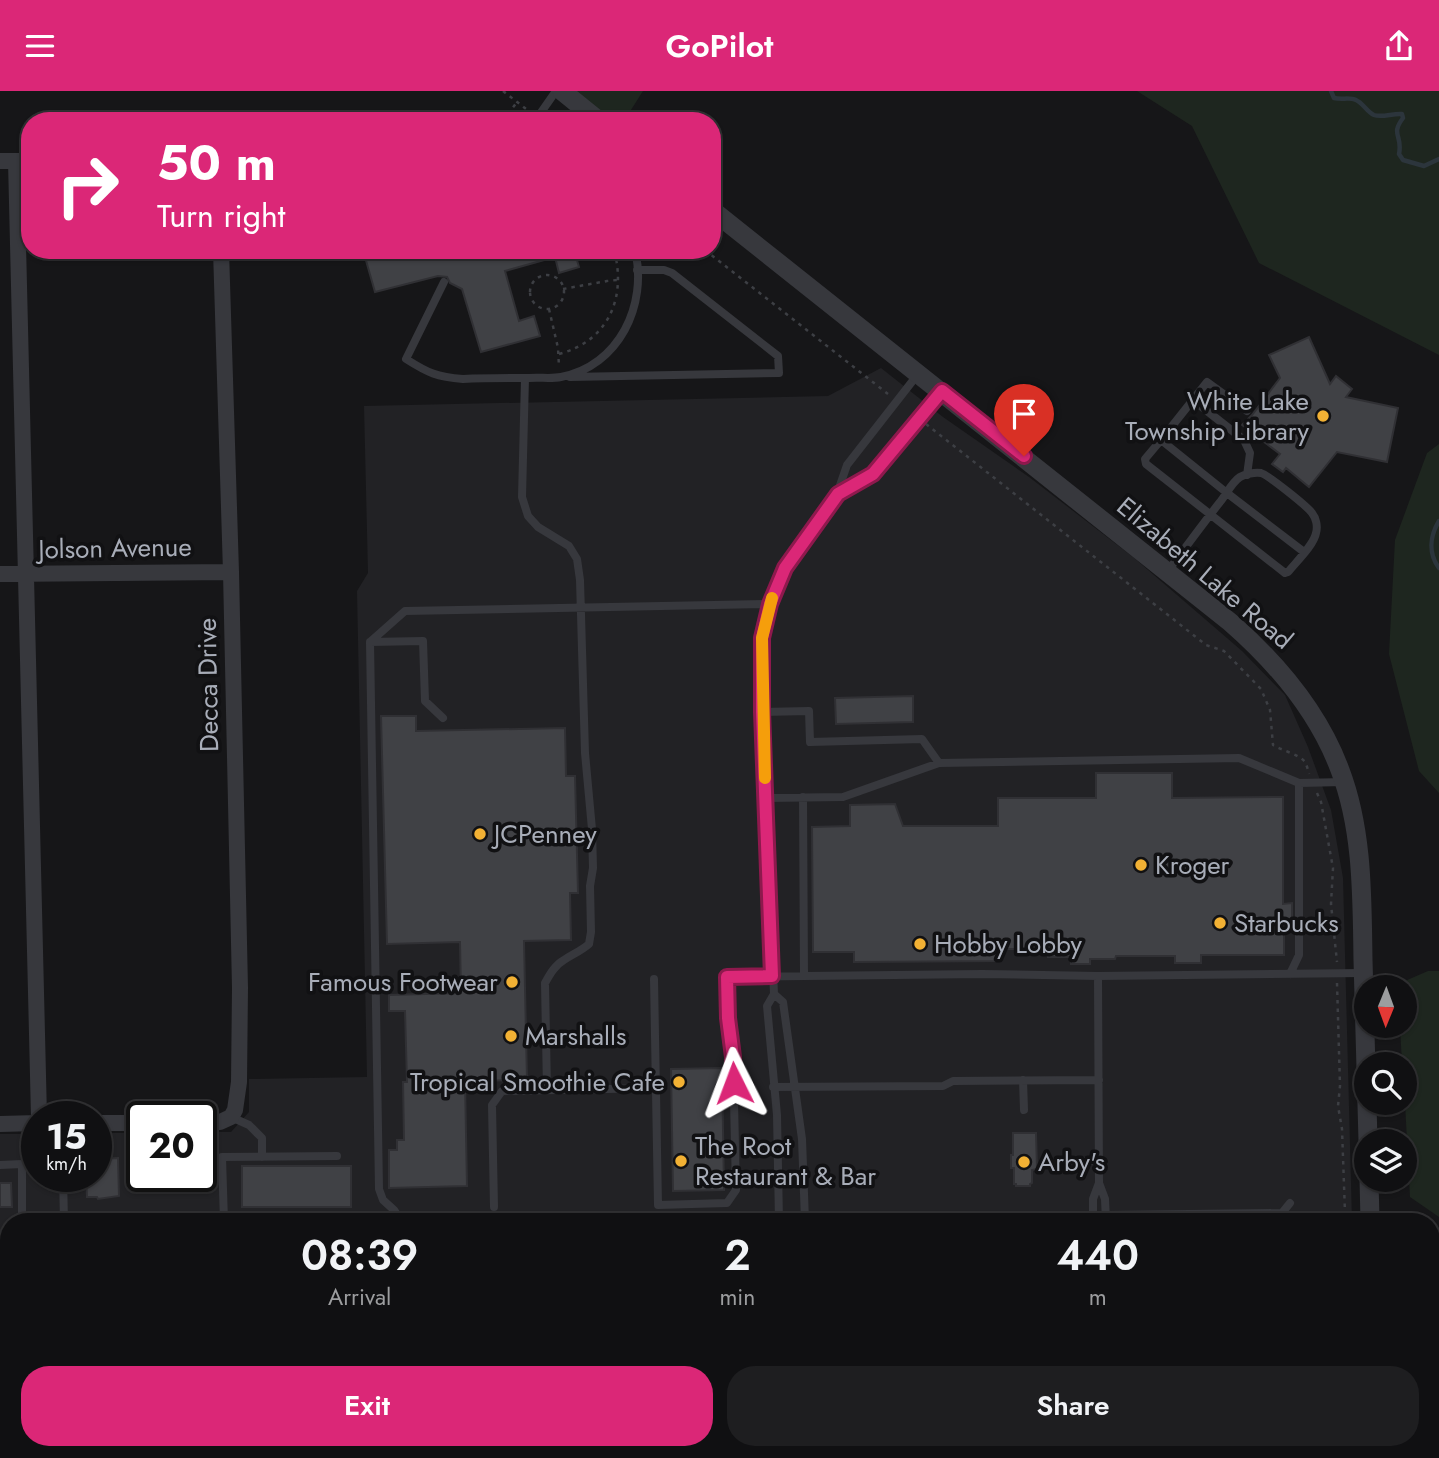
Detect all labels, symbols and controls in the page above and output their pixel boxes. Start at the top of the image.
text: GoPilot [665,23,774,69]
icon: menu [21,27,59,65]
icon: share [1380,27,1418,65]
text: 50 m [157,128,276,198]
icon: right [42,140,133,231]
text: Turn right [157,193,286,239]
place label: White Lake Township Library [1125,382,1310,450]
pin [994,384,1054,456]
icon: arrive [1005,395,1043,433]
marker: White Lake Township Library [1315,408,1331,424]
street label: Elizabeth Lake Road [1109,488,1301,658]
street label: Jolson Avenue [35,528,192,568]
street label: Decca Drive [188,618,228,752]
place label: JCPenney [491,815,597,853]
marker: JCPenney [472,826,488,842]
place label: Kroger [1155,846,1230,884]
marker: Kroger [1133,857,1149,873]
place label: Starbucks [1234,904,1339,942]
marker: Starbucks [1212,915,1228,931]
place label: Hobby Lobby [934,925,1082,963]
marker: Hobby Lobby [912,936,928,952]
place label: Famous Footwear [308,963,498,1001]
marker: Famous Footwear [504,974,520,990]
north arrow [1354,975,1418,1038]
map controls [1354,975,1417,1192]
place label: Marshalls [525,1017,627,1055]
marker: Marshalls [503,1028,519,1044]
position arrow [697,1046,771,1120]
button: search [1354,1052,1417,1115]
place label: Tropical Smoothie Cafe [410,1063,665,1101]
marker: Tropical Smoothie Cafe [671,1074,687,1090]
speed limit sign: 20 [126,1101,217,1192]
text: 15 [46,1112,87,1162]
place label: The Root Restaurant & Bar [695,1127,876,1195]
button: layers [1354,1129,1417,1192]
place label: Arby's [1038,1143,1105,1181]
text: km/h [46,1151,87,1177]
marker: The Root Restaurant & Bar [673,1153,689,1169]
marker: Arby's [1016,1154,1032,1170]
text: 08:39 [301,1225,418,1286]
text: 2 [724,1225,751,1286]
text: 440 [1056,1225,1139,1286]
text: Arrival [328,1280,391,1314]
text: min [719,1280,755,1314]
text: m [1089,1280,1107,1314]
button: Exit [21,1366,713,1446]
button: Share [727,1366,1419,1446]

